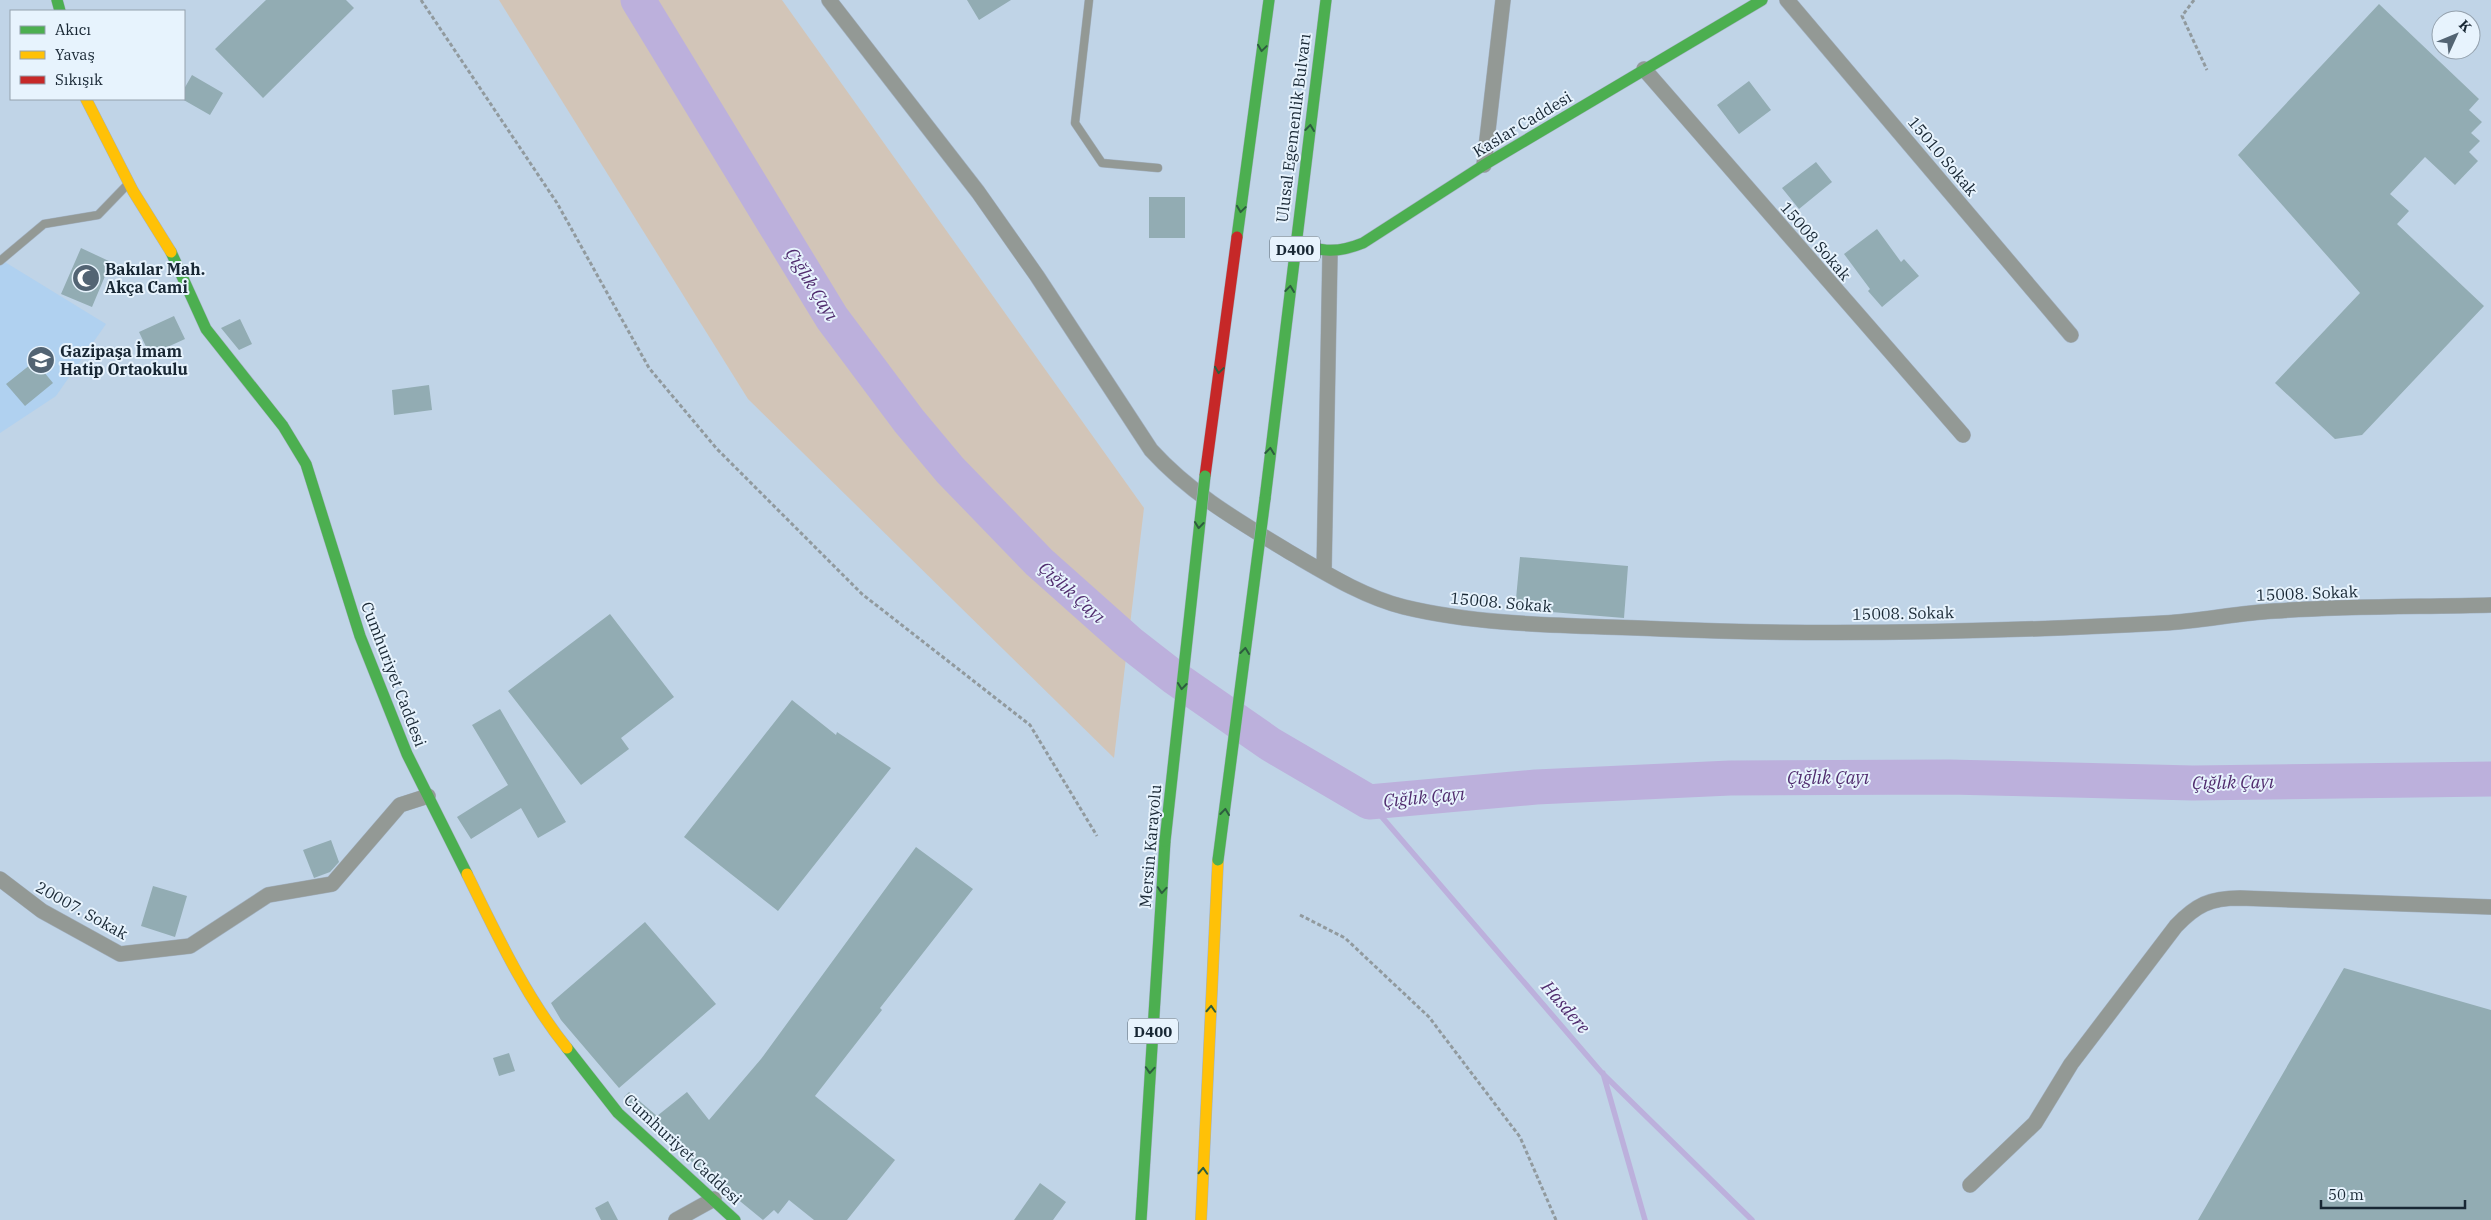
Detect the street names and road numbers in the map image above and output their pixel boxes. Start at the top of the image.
street label: Ulusal Egemenlik Bulvarı [1271,32,1315,224]
street label: Kaslar Caddesi [1469,87,1575,161]
street label: 15010 Sokak [1904,112,1982,200]
street label: 15008 Sokak [1776,198,1856,285]
road number: D400 [1270,236,1320,262]
street label: 15008. Sokak [2256,581,2359,605]
street label: 15008. Sokak [1449,588,1553,616]
street label: Cumhuriyet Caddesi [357,599,431,749]
street label: 15008. Sokak [1852,602,1955,624]
street label: Mersin Karayolu [1135,783,1165,909]
street label: 20007. Sokak [33,877,132,944]
road number: D400 [1128,1018,1178,1044]
street label: Cumhuriyet Caddesi [620,1089,746,1209]

